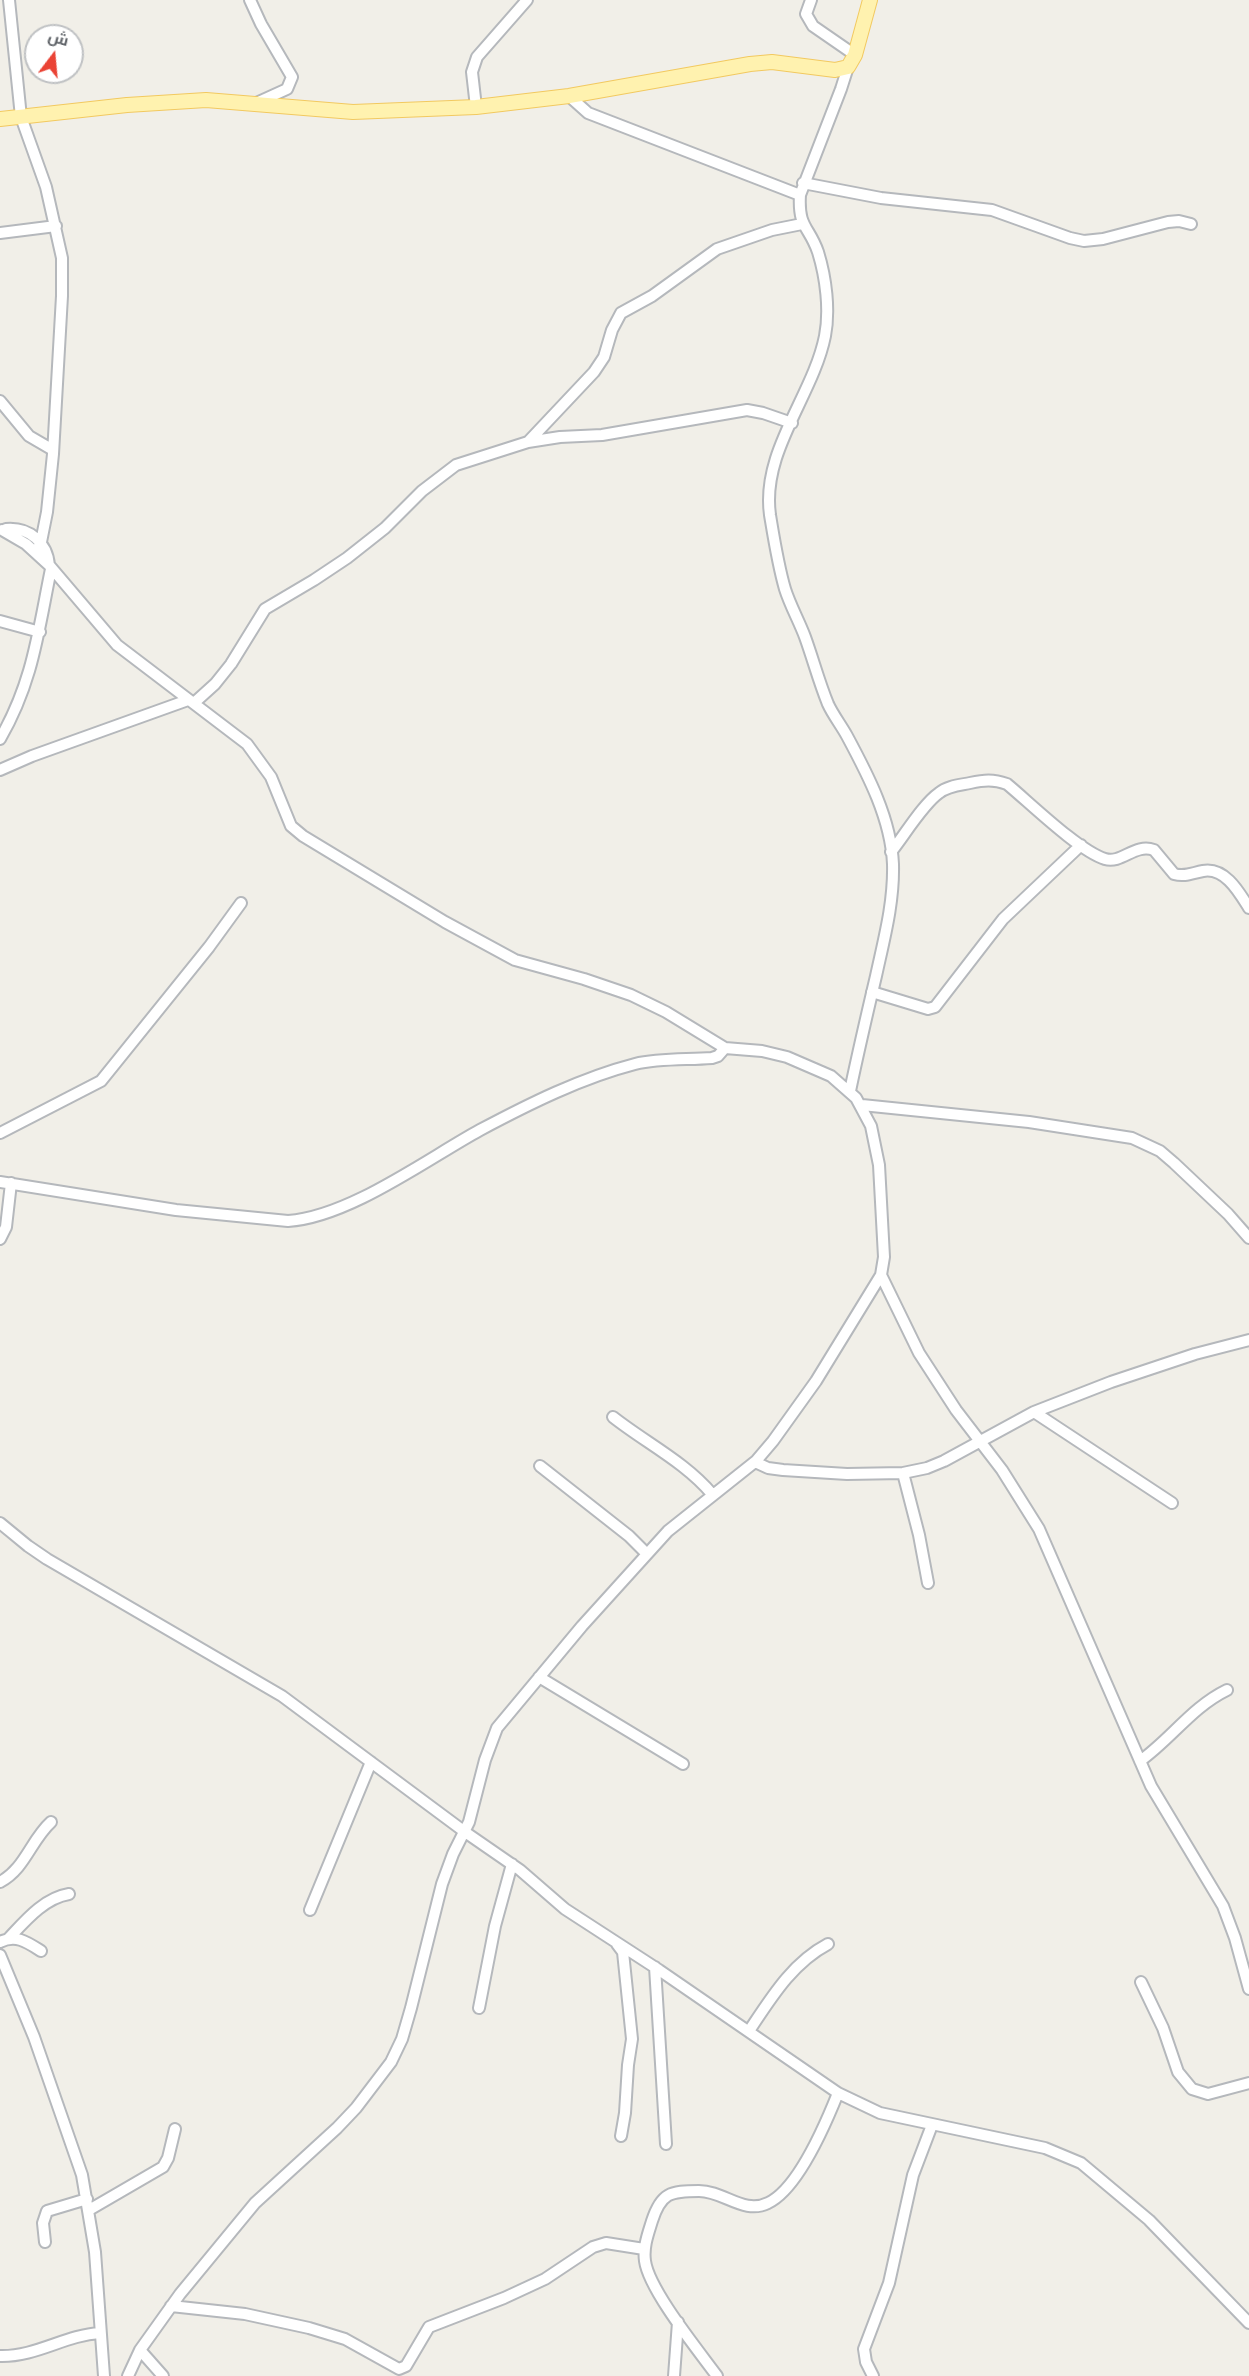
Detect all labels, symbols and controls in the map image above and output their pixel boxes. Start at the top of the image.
north arrow [24,24,84,84]
text: ش [46,26,71,50]

